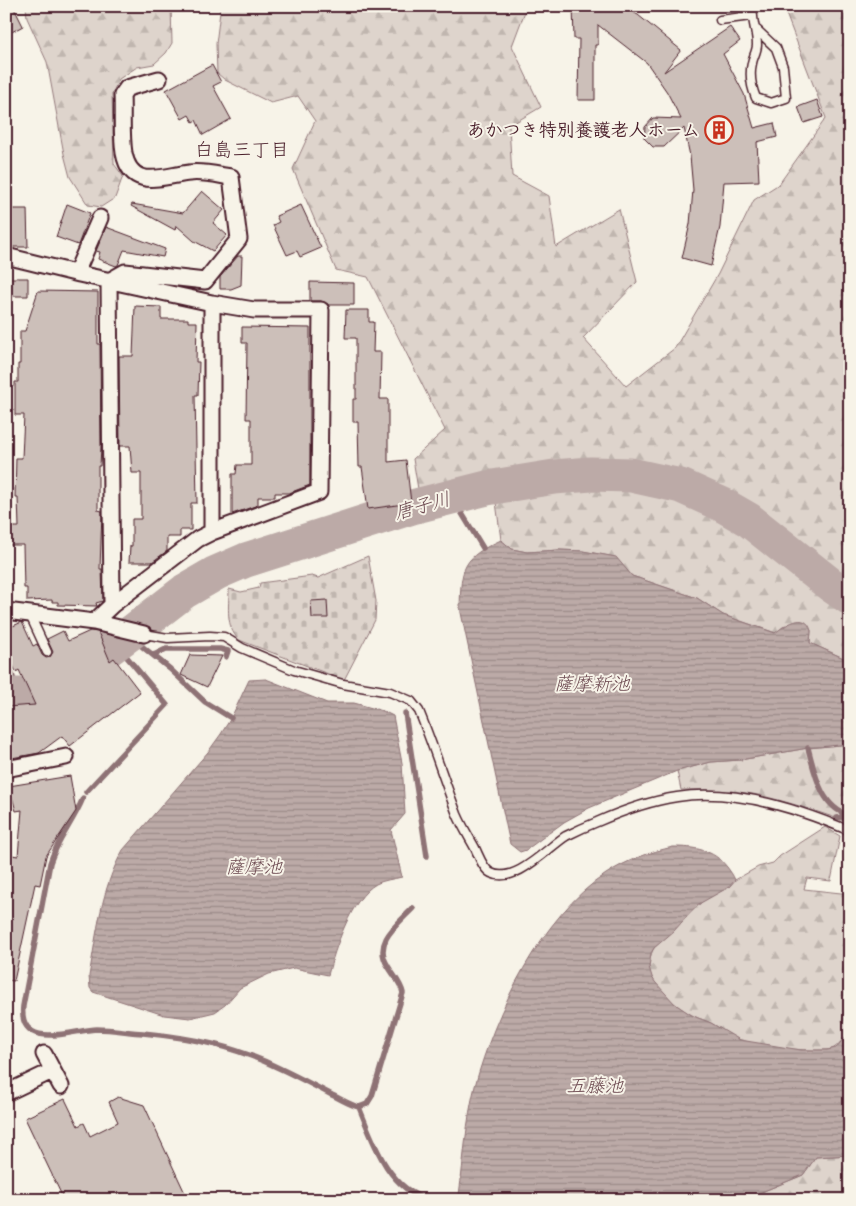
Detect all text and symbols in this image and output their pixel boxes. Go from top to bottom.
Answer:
building icon: あかつき特別養護老人ホーム [704,115,734,145]
place label: あかつき特別養護老人ホーム [467,119,700,143]
district label: 白島三丁目 [194,138,290,163]
water label: 唐子川 [392,487,453,526]
water label: 薩摩新池 [554,672,631,697]
water label: 薩摩池 [225,855,283,880]
water label: 五藤池 [566,1074,624,1099]

